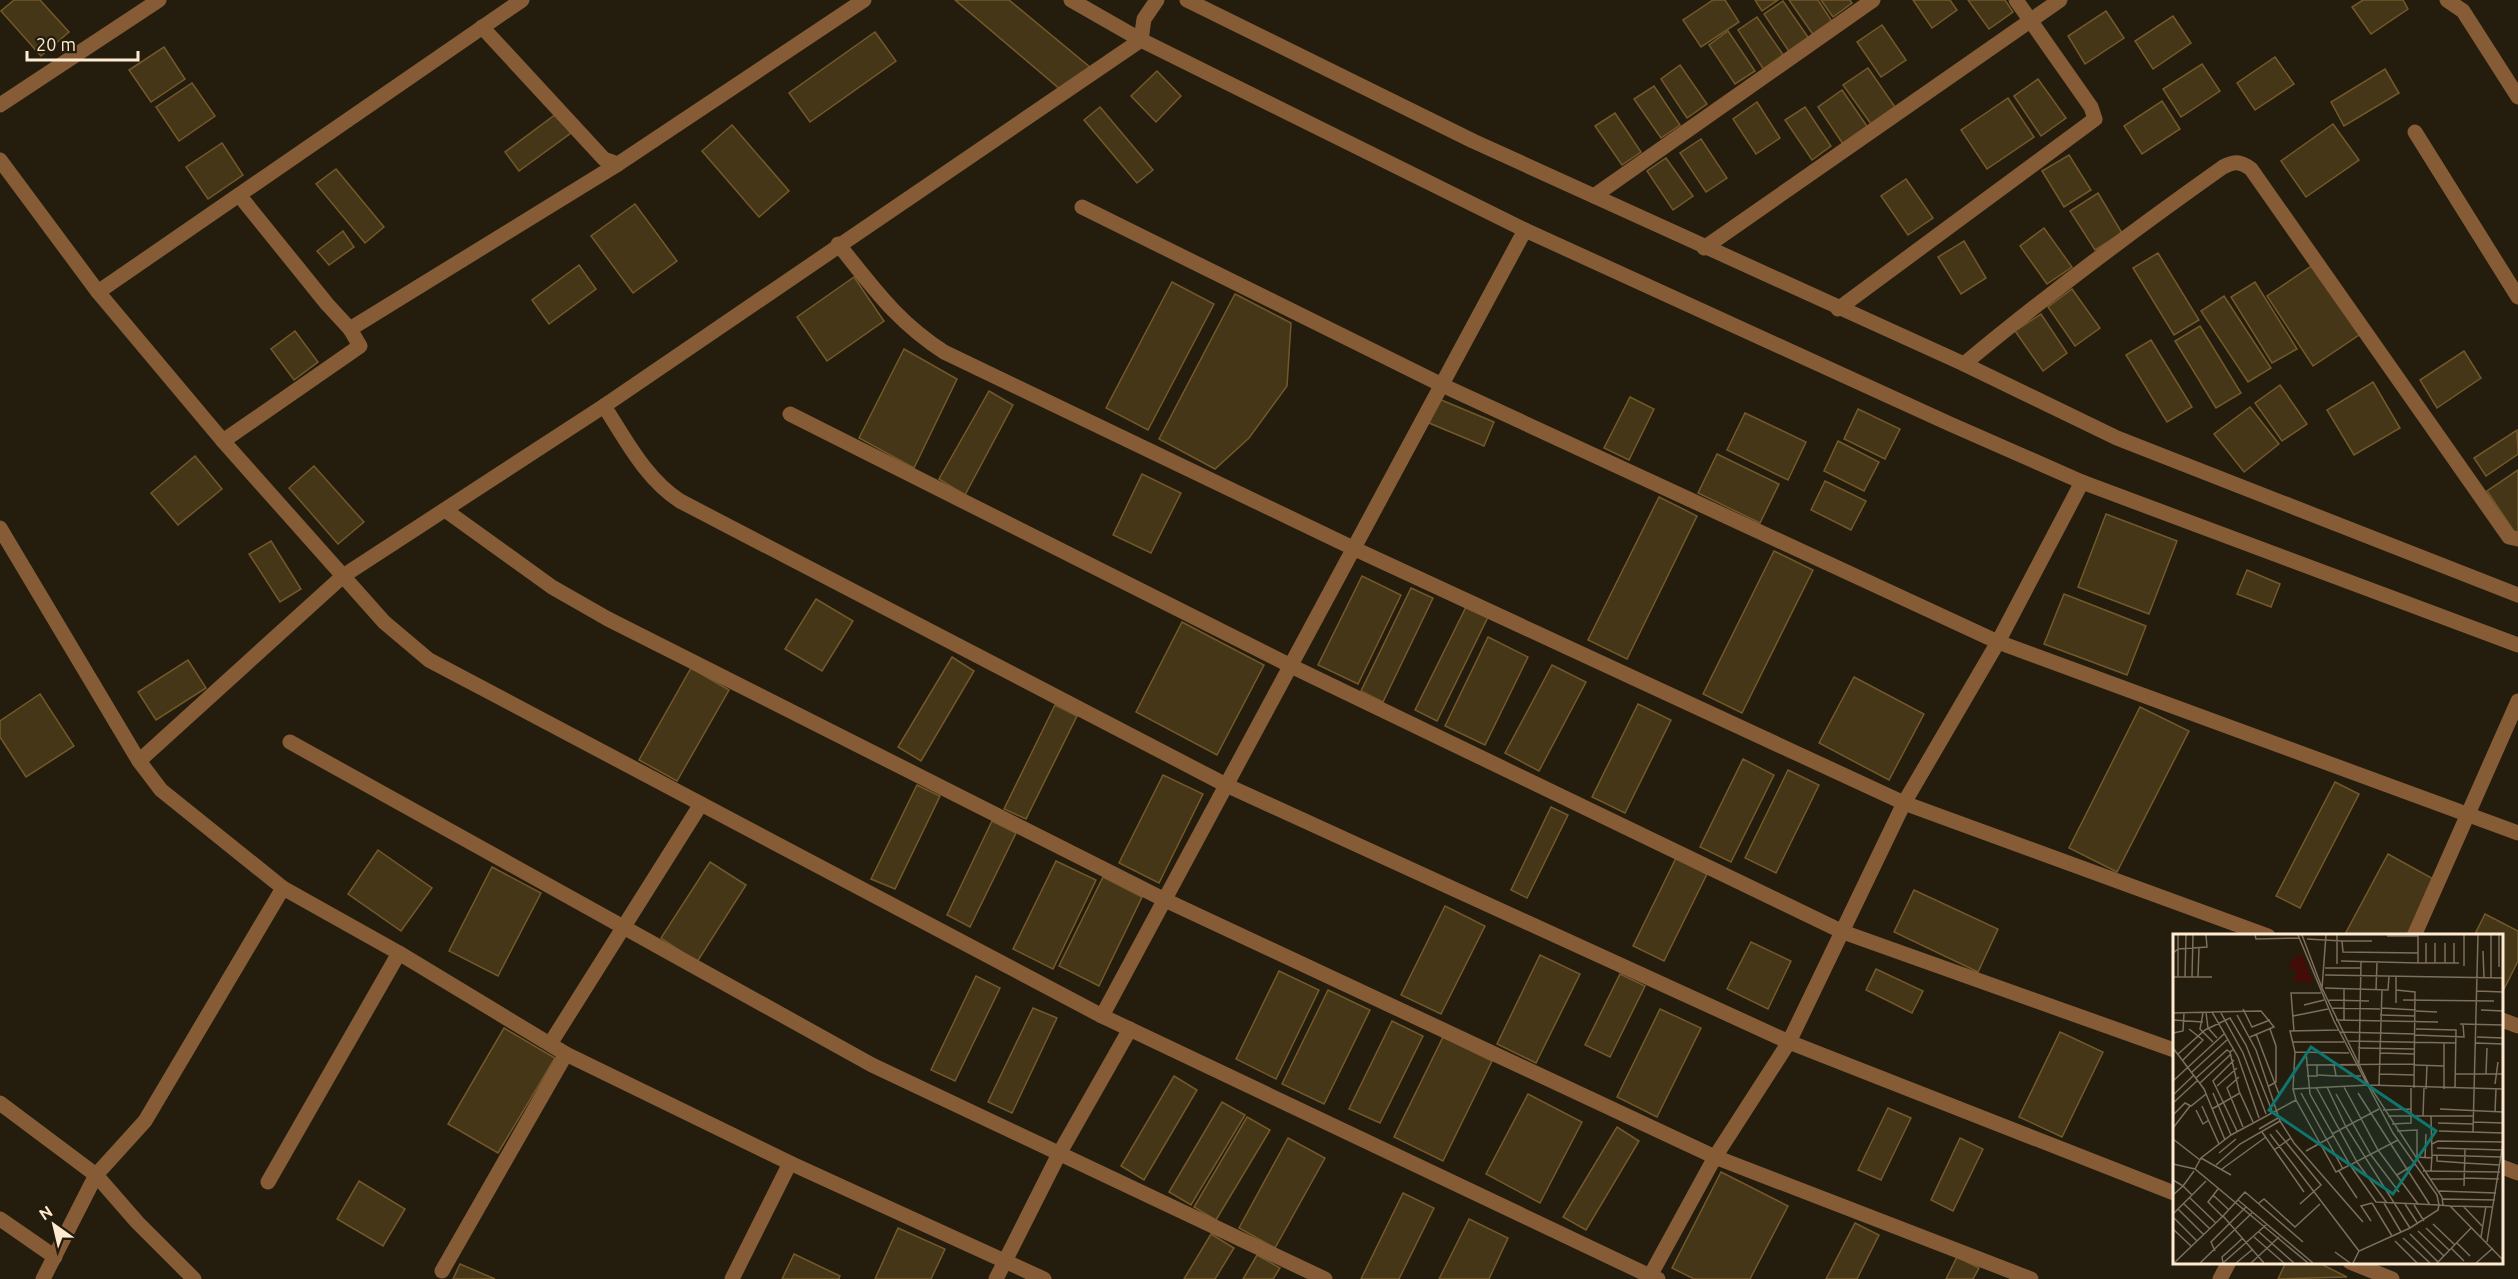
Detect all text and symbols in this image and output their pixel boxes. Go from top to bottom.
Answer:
scale bar [27,24,138,62]
text: 20 m [36,34,76,54]
inset map [2173,934,2503,1264]
north arrow [24,1195,84,1255]
text: N [36,1202,56,1223]

